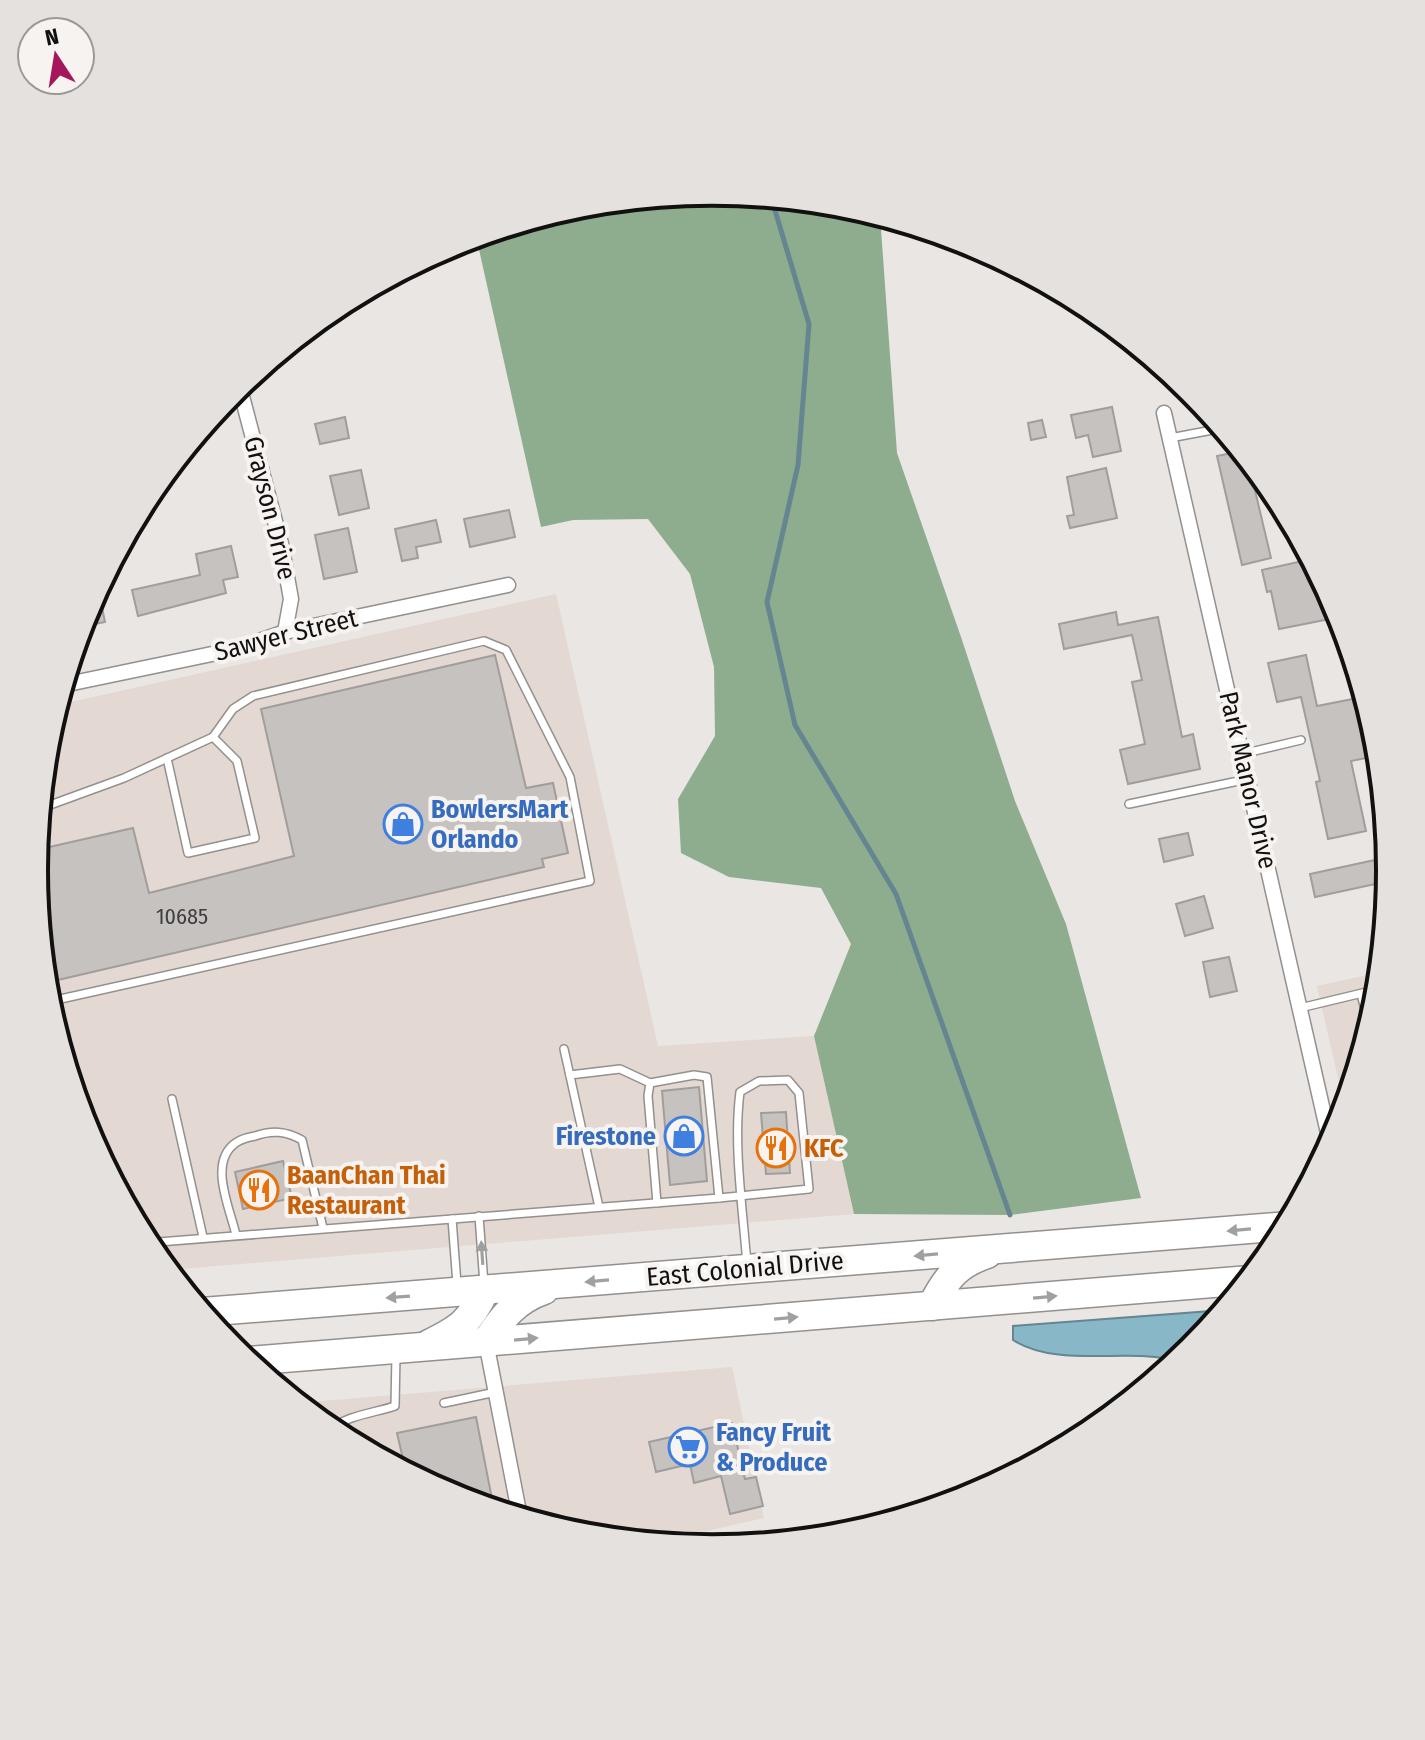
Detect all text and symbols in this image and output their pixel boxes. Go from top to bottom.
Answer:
north arrow [16,16,96,96]
text: N [43,22,61,52]
street label: Grayson Drive [237,433,303,583]
street label: Sawyer Street [211,602,361,668]
street label: Park Manor Drive [1213,688,1283,872]
place label: BowlersMart Orlando [431,794,569,855]
shop icon: BowlersMart Orlando [382,803,424,845]
house number: 10685 [156,903,208,930]
shop icon: Firestone [663,1115,705,1157]
place label: Firestone [556,1121,656,1152]
restaurant icon: KFC [755,1127,797,1169]
place label: KFC [804,1133,844,1164]
place label: BaanChan Thai Restaurant [287,1160,446,1221]
restaurant icon: BaanChan Thai Restaurant [238,1169,280,1211]
one-way arrow [1226,1224,1251,1237]
one-way arrow [475,1240,488,1265]
street label: East Colonial Drive [645,1245,845,1293]
one-way arrow [913,1249,938,1262]
one-way arrow [584,1275,609,1288]
one-way arrow [1033,1290,1058,1303]
one-way arrow [385,1291,410,1304]
one-way arrow [773,1311,798,1324]
one-way arrow [514,1332,539,1345]
place label: Fancy Fruit & Produce [716,1417,832,1478]
supermarket icon: Fancy Fruit & Produce [667,1426,709,1468]

